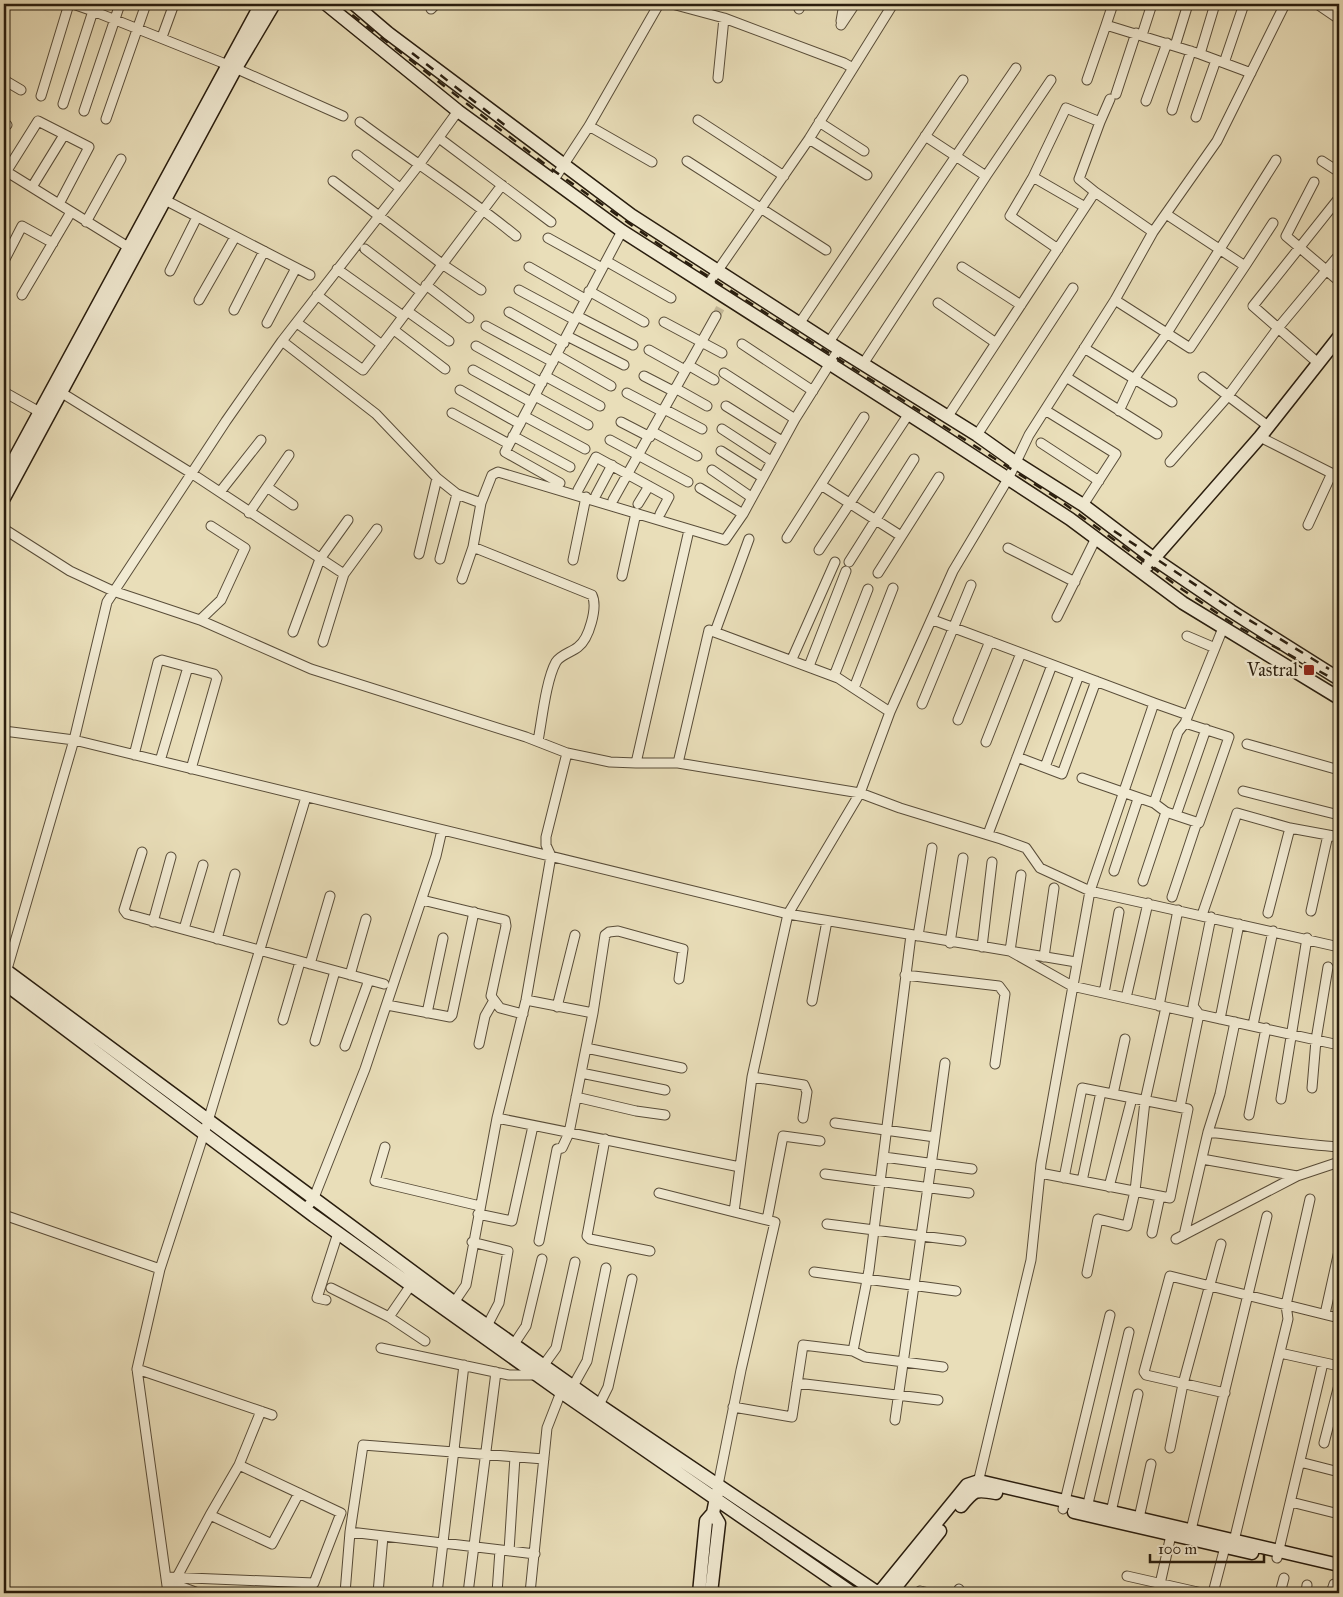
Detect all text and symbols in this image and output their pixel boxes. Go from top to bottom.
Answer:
place label: Vastral [1246,659,1298,681]
marker: Vastral [1302,663,1316,677]
scale bar [1150,1532,1264,1564]
text: 100 m [1158,1540,1198,1558]

